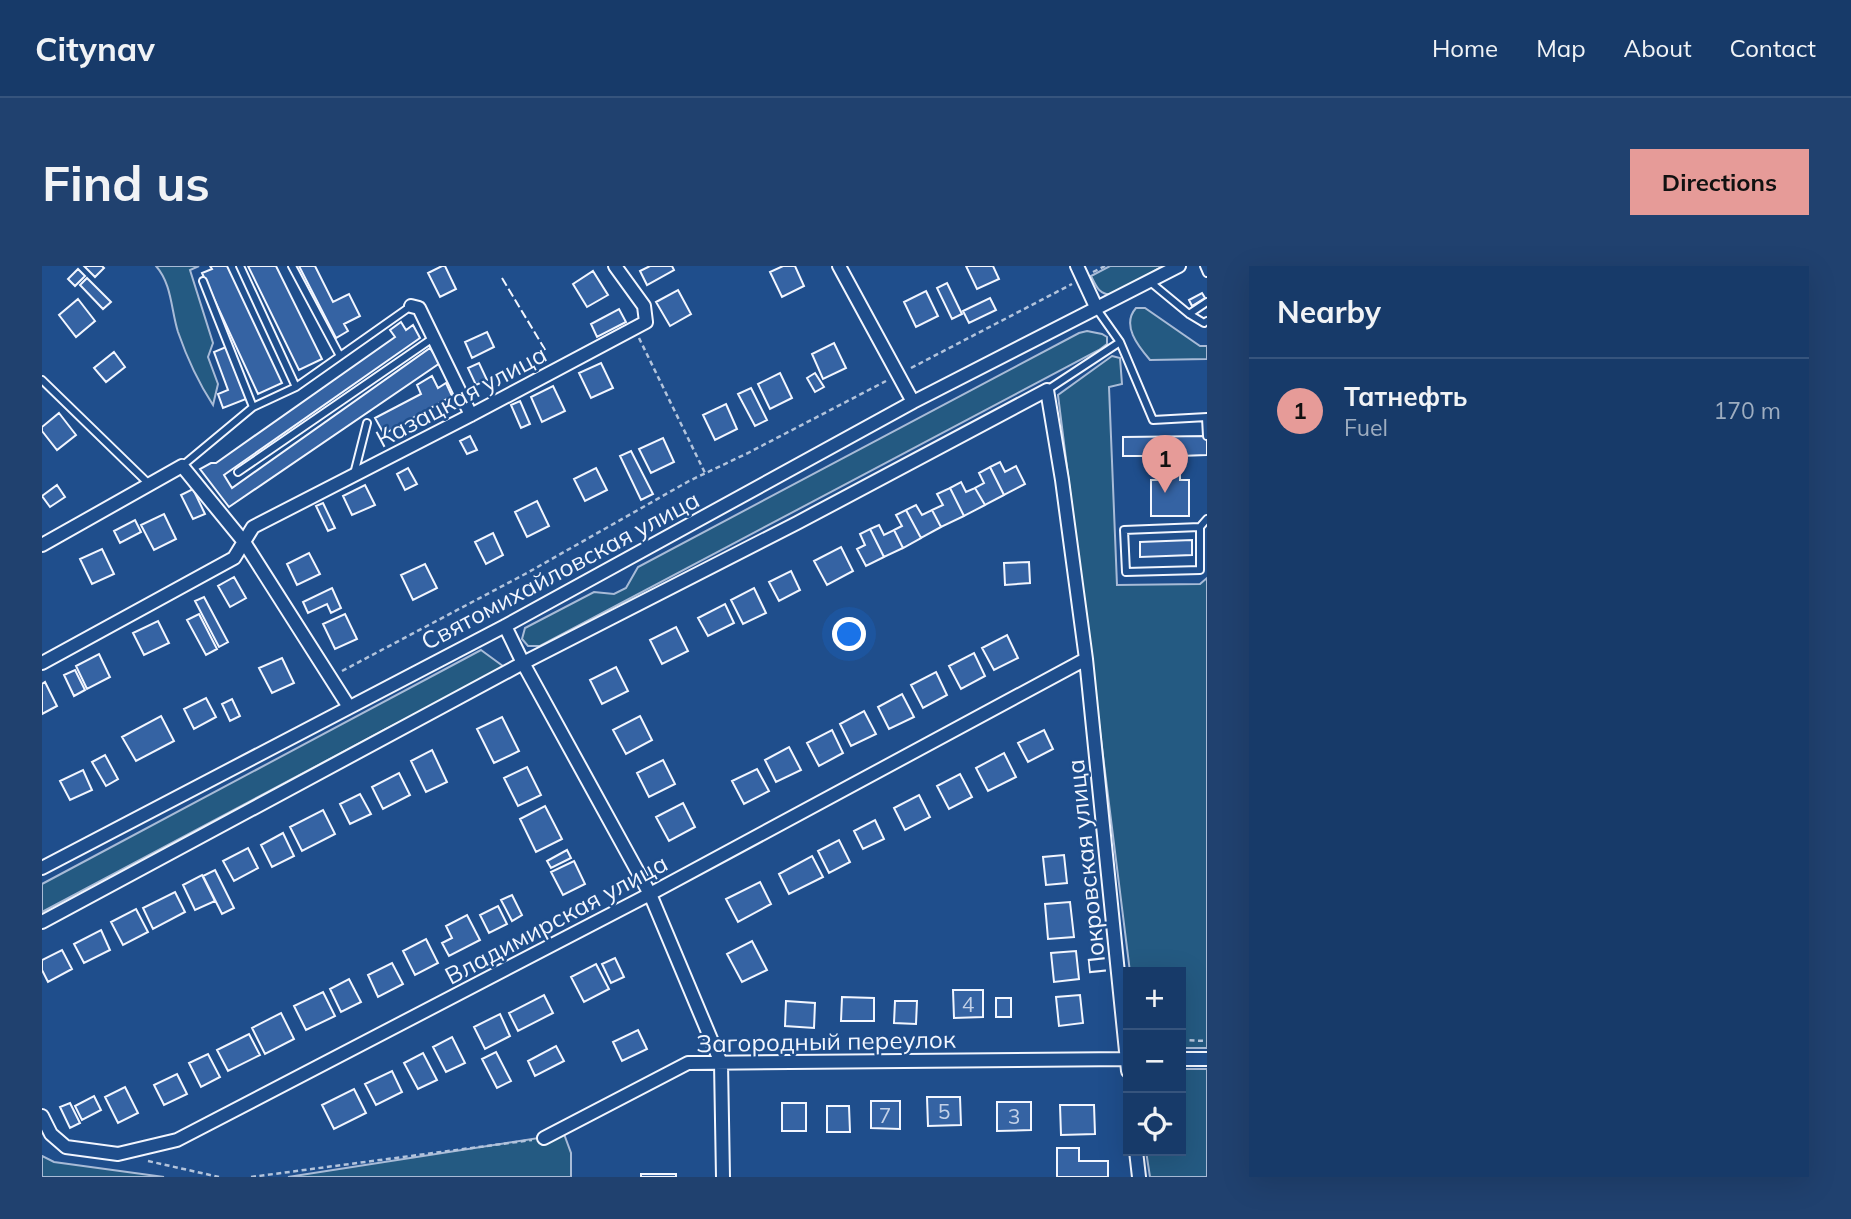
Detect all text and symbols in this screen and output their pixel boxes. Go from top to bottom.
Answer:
text: Citynav [35,28,155,69]
text: Home [1432,33,1498,63]
text: Map [1536,33,1586,63]
text: About [1624,33,1692,63]
text: Contact [1730,33,1816,63]
button: Directions [1630,149,1809,215]
text: Find us [42,152,210,213]
text: Nearby [1277,293,1381,331]
street label: Казацкая улица [371,338,551,454]
text: Татнефть [1344,380,1467,413]
text: 1 [1293,396,1307,425]
text: 170 m [1713,396,1781,425]
text: Fuel [1344,413,1388,442]
pin: 1 [1142,435,1188,493]
street label: Святомихайловская улица [416,484,704,656]
your location [832,617,866,651]
street label: Покровская улица [1060,758,1112,976]
street label: Владимирская улица [439,848,673,990]
map controls [1123,967,1186,1156]
button: + [1123,967,1186,1030]
house number: 4 [962,991,975,1017]
street label: Загородный переулок [696,1024,956,1058]
button: − [1123,1030,1186,1093]
button: locate [1123,1093,1186,1156]
house number: 5 [938,1098,950,1124]
house number: 7 [879,1102,891,1128]
house number: 3 [1008,1103,1020,1129]

